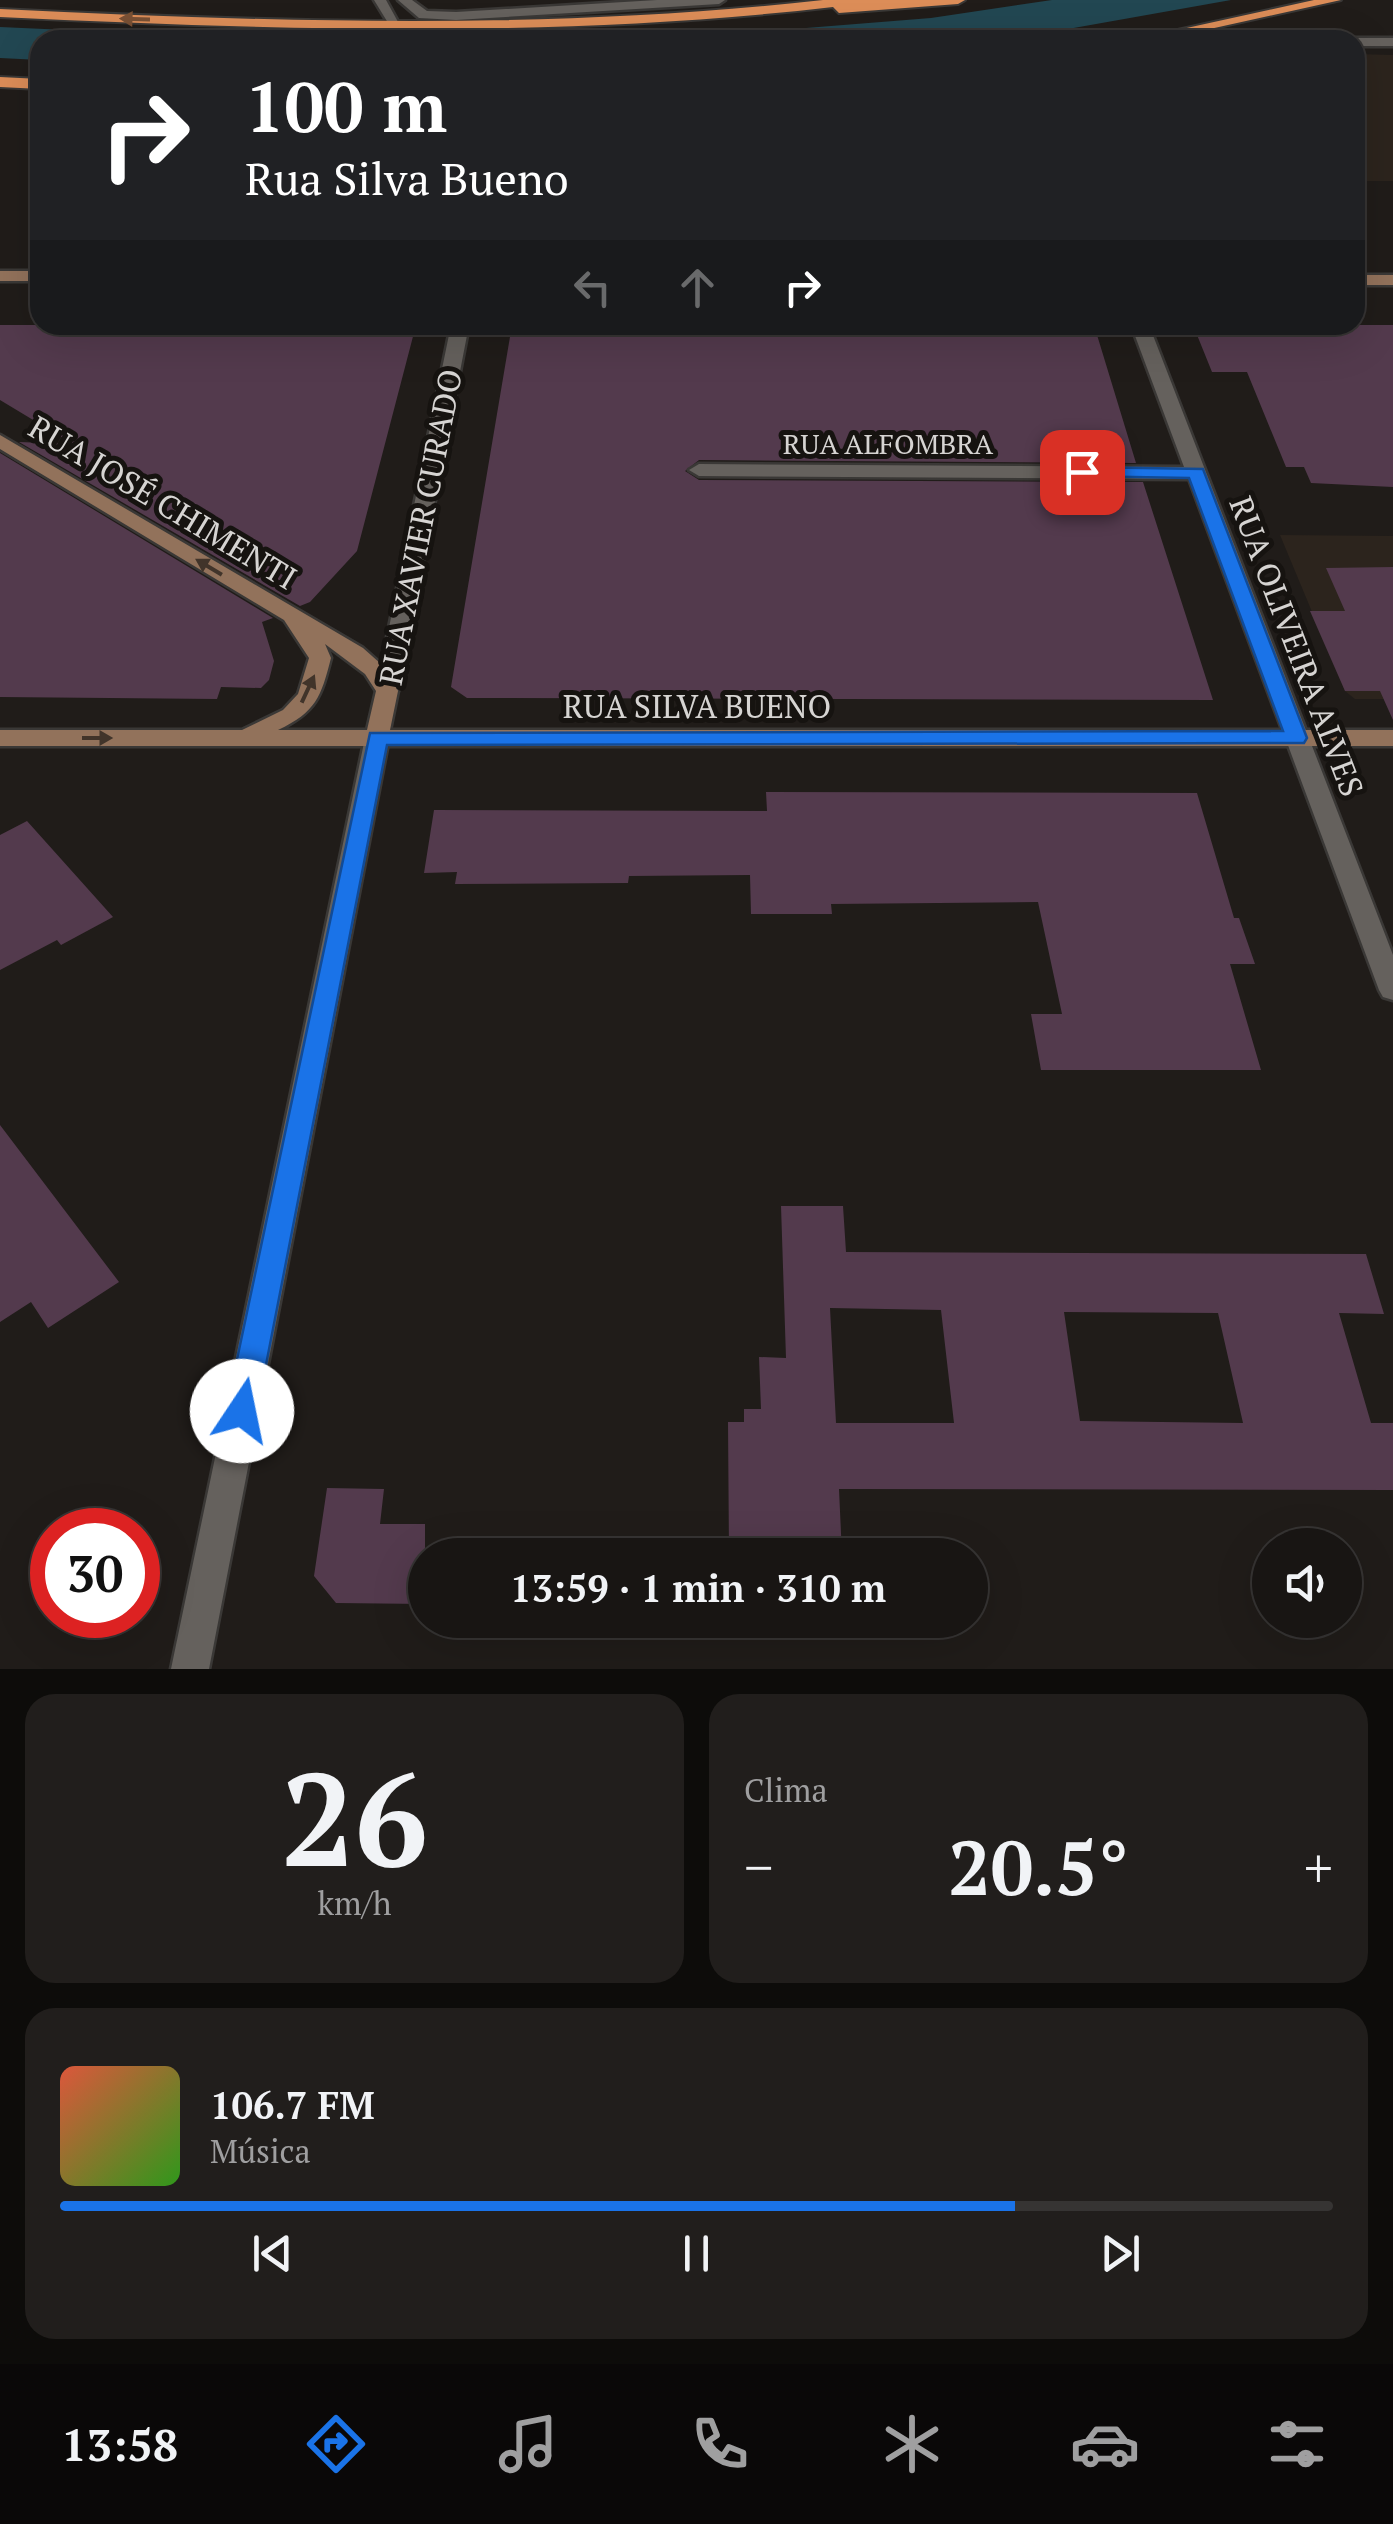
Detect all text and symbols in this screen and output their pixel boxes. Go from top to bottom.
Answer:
one-way arrow [119,10,151,26]
text: 100 m [245,59,447,152]
icon: right [80,70,210,200]
text: Rua Silva Bueno [245,148,569,208]
icon: left [565,260,620,315]
icon: ahead [670,260,725,315]
icon: right [775,260,830,315]
street label: RUA XAVIER CURADO [369,366,471,688]
street label: RUA JOSÉ CHIMENTI [21,405,305,599]
street label: RUA ALFOMBRA [783,425,994,462]
pin [1040,430,1125,515]
icon: arrive [1055,445,1110,500]
street label: RUA OLIVEIRA ALVES [1220,490,1374,802]
one-way arrow [195,559,223,576]
one-way arrow [300,675,316,704]
street label: RUA SILVA BUENO [563,685,831,727]
one-way arrow [82,730,114,746]
position arrow [190,1359,294,1463]
speed limit sign: 30 [30,1508,160,1638]
map controls [1252,1528,1362,1638]
button: sound [1252,1528,1362,1638]
text: 13:59 · 1 min · 310 m [510,1563,886,1613]
text: 26 [281,1731,428,1903]
text: Clima [744,1769,828,1811]
text: 20.5° [948,1817,1129,1916]
text: − [744,1830,773,1903]
text: + [1304,1830,1333,1903]
text: km/h [318,1882,391,1924]
text: 106.7 FM [210,2080,375,2130]
text: Música [210,2130,311,2172]
icon: previous [245,2226,300,2281]
icon: pause [669,2226,724,2281]
icon: next [1093,2226,1148,2281]
icon: directions [301,2409,371,2479]
icon: music [493,2409,563,2479]
icon: phone [685,2409,755,2479]
icon: climate [877,2409,947,2479]
icon: car [1070,2409,1140,2479]
icon: filters [1262,2409,1332,2479]
text: 13:58 [61,2414,178,2474]

